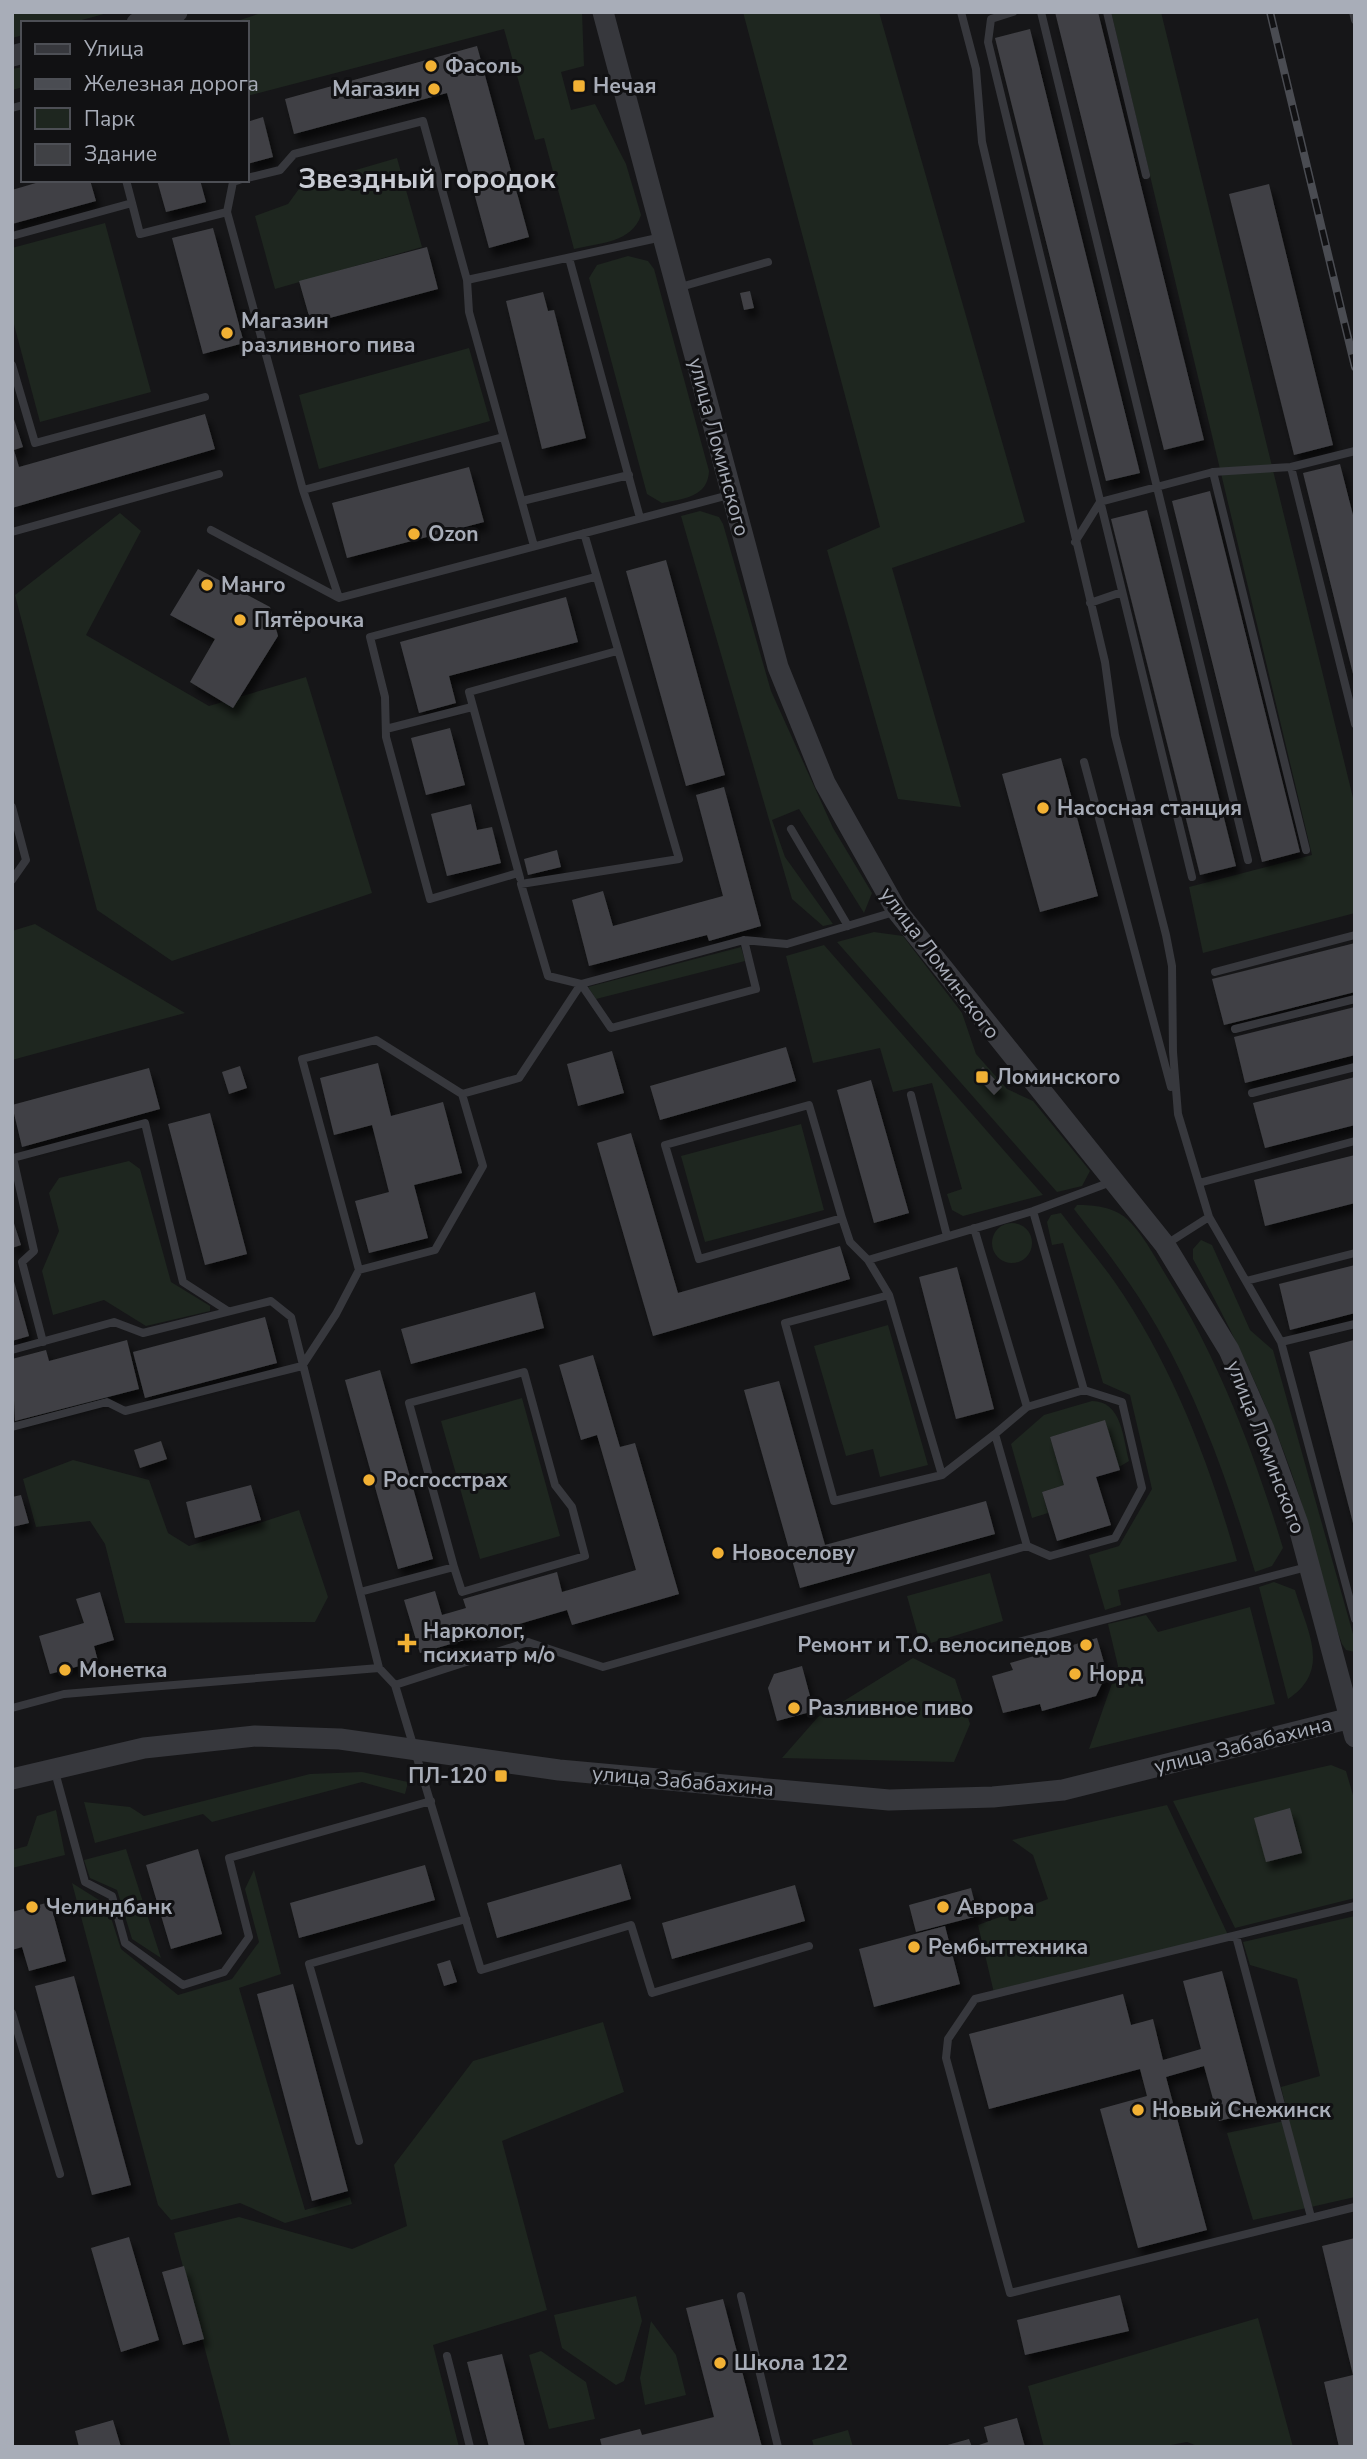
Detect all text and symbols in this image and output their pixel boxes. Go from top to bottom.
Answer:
legend [21,21,248,182]
text: Улица [83,35,144,63]
place label: Фасоль [445,52,522,80]
marker: Фасоль [423,58,439,74]
text: Железная дорога [84,70,259,98]
place label: Нечая [593,72,657,100]
place label: Магазин [332,75,420,103]
marker: Нечая [571,78,587,94]
marker: Магазин [426,81,442,97]
text: Парк [84,105,136,133]
text: Здание [84,140,157,168]
district label: Звездный городок [298,160,556,198]
place label: Магазин разливного пива [241,307,416,359]
marker: Магазин разливного пива [219,325,235,341]
street label: улица Ломинского [682,355,756,539]
place label: Ozon [428,520,479,548]
marker: Ozon [406,526,422,542]
place label: Манго [221,571,286,599]
marker: Манго [199,577,215,593]
place label: Пятёрочка [254,606,364,634]
marker: Пятёрочка [232,612,248,628]
place label: Насосная станция [1057,794,1242,822]
marker: Насосная станция [1035,800,1051,816]
street label: улица Ломинского [874,881,1006,1045]
place label: Ломинского [996,1063,1120,1091]
marker: Ломинского [974,1069,990,1085]
street label: улица Ломинского [1220,1356,1312,1538]
place label: Росгосстрах [383,1466,508,1494]
marker: Росгосстрах [361,1472,377,1488]
place label: Новоселову [732,1539,856,1567]
marker: Новоселову [710,1545,726,1561]
place label: Нарколог, психиатр м/о [423,1617,555,1669]
place label: Ремонт и Т.О. велосипедов [798,1631,1072,1659]
marker: Нарколог, психиатр м/о [397,1633,417,1653]
marker: Ремонт и Т.О. велосипедов [1078,1637,1094,1653]
place label: Монетка [79,1656,168,1684]
place label: Норд [1089,1660,1144,1688]
marker: Монетка [57,1662,73,1678]
marker: Норд [1067,1666,1083,1682]
place label: Разливное пиво [808,1694,973,1722]
marker: Разливное пиво [786,1700,802,1716]
street label: улица Забабахина [1151,1709,1335,1781]
street label: улица Забабахина [591,1759,775,1803]
place label: ПЛ-120 [408,1762,487,1790]
marker: ПЛ-120 [493,1768,509,1784]
place label: Челиндбанк [46,1893,172,1921]
place label: Аврора [957,1893,1035,1921]
marker: Челиндбанк [24,1899,40,1915]
marker: Аврора [935,1899,951,1915]
place label: Рембыттехника [928,1933,1088,1961]
marker: Рембыттехника [906,1939,922,1955]
place label: Новый Снежинск [1152,2096,1331,2124]
marker: Новый Снежинск [1130,2102,1146,2118]
place label: Школа 122 [734,2349,848,2377]
marker: Школа 122 [712,2355,728,2371]

